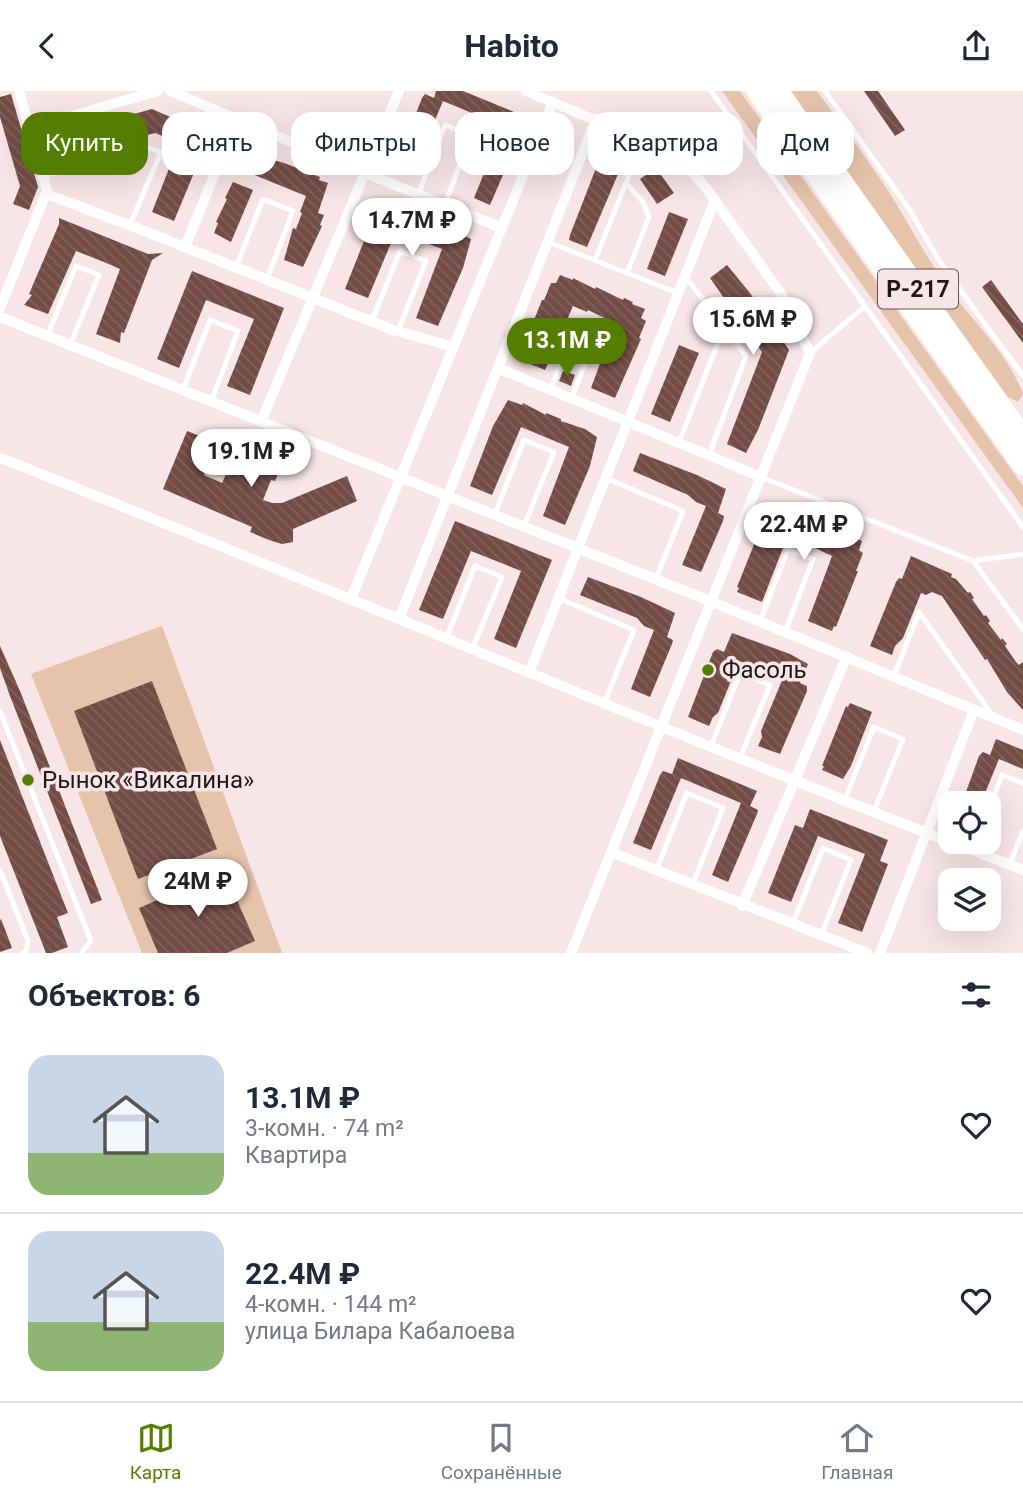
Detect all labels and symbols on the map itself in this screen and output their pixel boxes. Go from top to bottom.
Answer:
pin: 14.7M ₽ [347,199,477,258]
road number: Р-217 [878,269,958,309]
pin: 15.6M ₽ [688,297,818,357]
pin: 13.1M ₽ [502,319,632,378]
pin: 19.1M ₽ [186,429,316,489]
pin: 22.4M ₽ [739,503,869,562]
place label: Фасоль [722,656,807,684]
marker: Фасоль [700,662,716,678]
place label: Рынок «Викалина» [42,766,254,794]
marker: Рынок «Викалина» [20,772,36,788]
pin: 24M ₽ [149,859,247,919]

